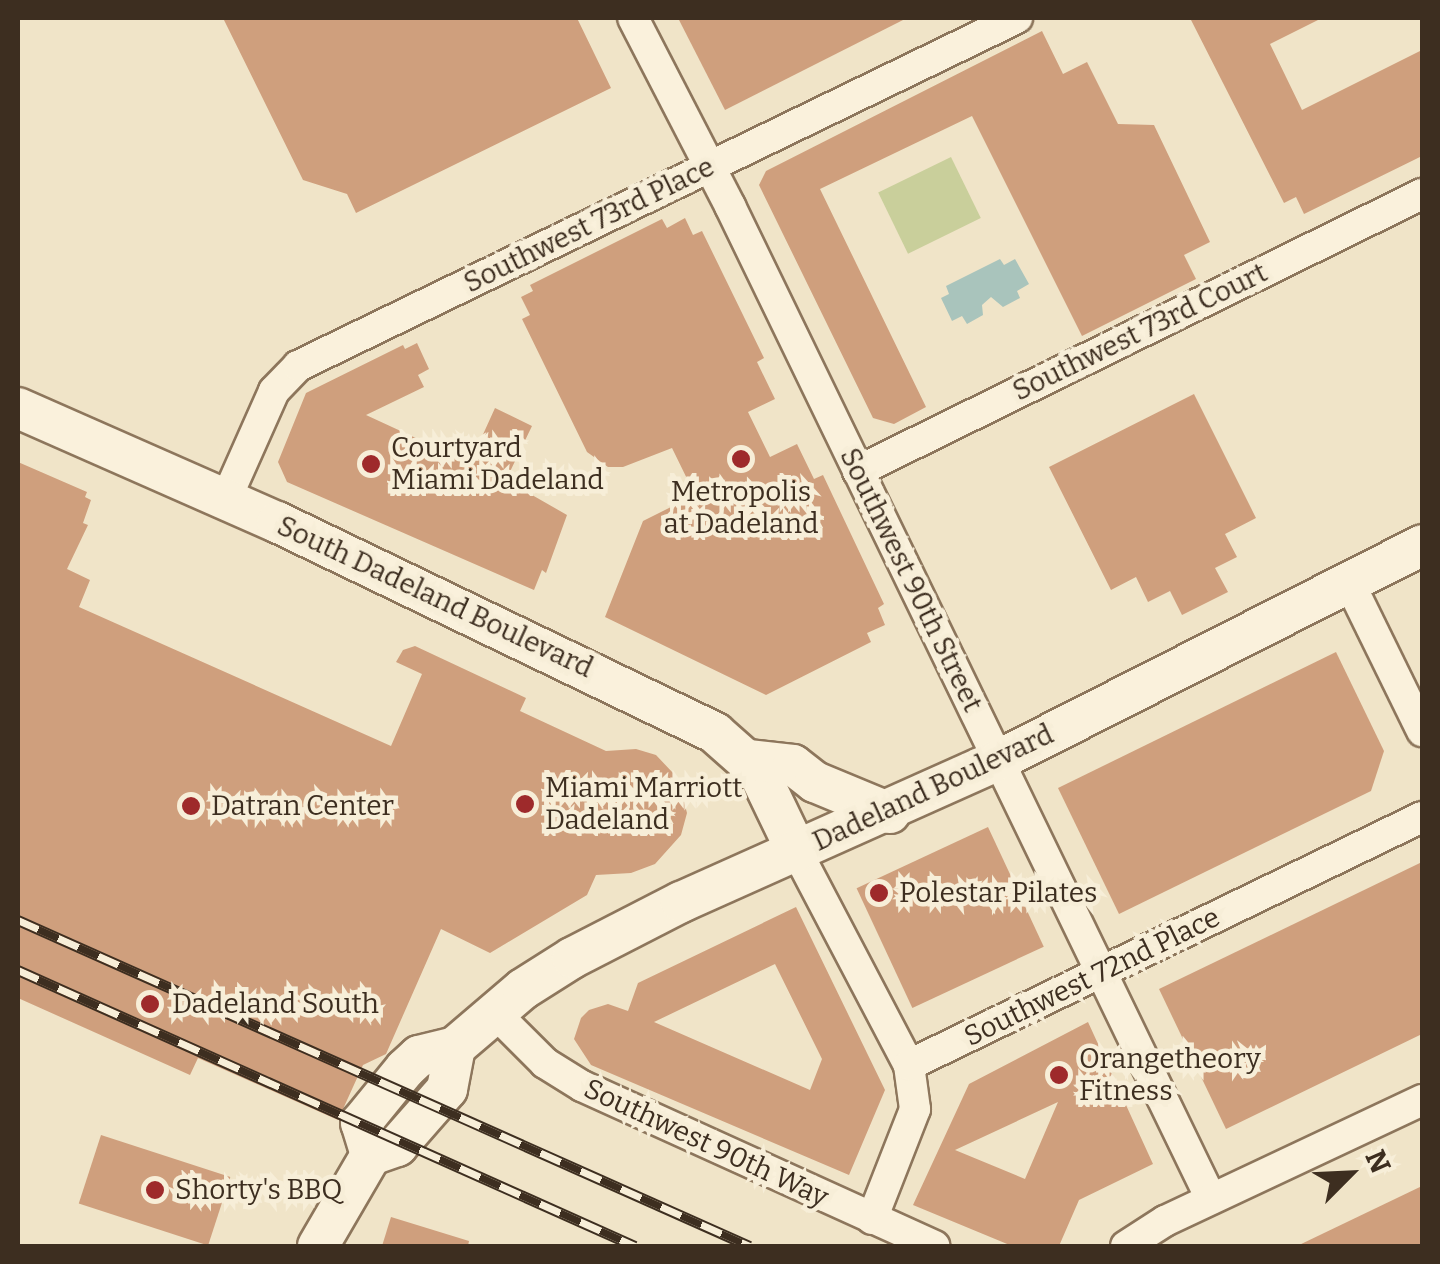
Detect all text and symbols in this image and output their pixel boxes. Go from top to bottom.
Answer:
street label: Southwest 73rd Place [458,150,720,300]
street label: Southwest 73rd Court [1007,256,1273,408]
place label: Courtyard Miami Dadeland [391,431,604,497]
street label: Southwest 90th Street [833,443,989,717]
marker: Metropolis at Dadeland [730,448,752,470]
marker: Courtyard Miami Dadeland [360,453,382,475]
place label: Metropolis at Dadeland [663,475,819,541]
street label: South Dadeland Boulevard [272,509,598,685]
street label: Dadeland Boulevard [807,718,1059,858]
place label: Miami Marriott Dadeland [545,771,742,837]
place label: Datran Center [211,789,394,823]
marker: Miami Marriott Dadeland [514,793,536,815]
marker: Datran Center [180,795,202,817]
place label: Polestar Pilates [899,876,1097,910]
marker: Polestar Pilates [868,882,890,904]
street label: Southwest 72nd Place [959,900,1225,1054]
place label: Dadeland South [172,987,379,1021]
marker: Dadeland South [137,991,163,1017]
place label: Orangetheory Fitness [1079,1042,1261,1108]
marker: Orangetheory Fitness [1048,1064,1070,1086]
street label: Southwest 90th Way [579,1072,833,1214]
north arrow [1300,1124,1400,1224]
text: N [1358,1145,1397,1178]
place label: Shorty's BBQ [175,1173,342,1207]
marker: Shorty's BBQ [144,1179,166,1201]

